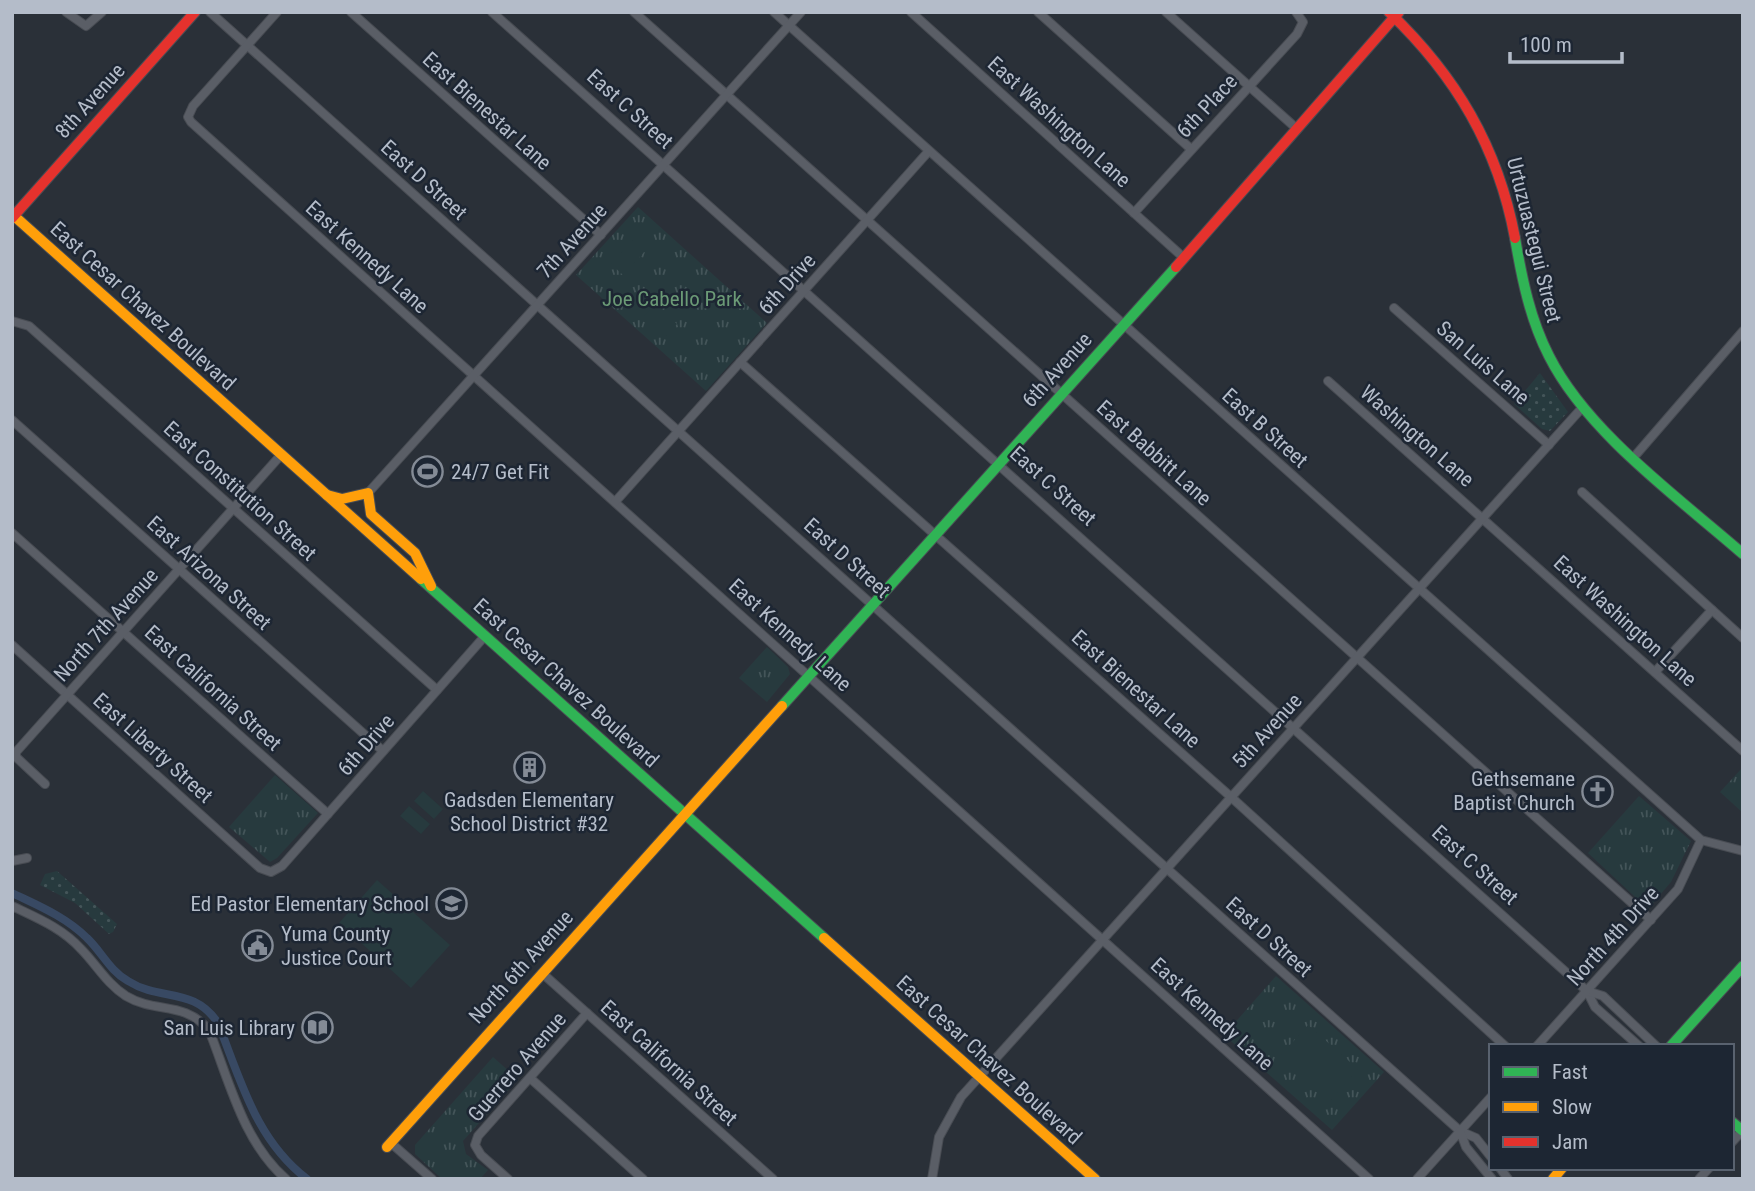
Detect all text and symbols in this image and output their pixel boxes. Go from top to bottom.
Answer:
scale bar [1510,21,1622,65]
text: 100 m [1520,33,1572,57]
street label: East Bienestar Lane [418,47,556,175]
street label: East Washington Lane [983,52,1135,192]
street label: 8th Avenue [50,59,130,143]
street label: East C Street [582,64,678,154]
street label: 6th Place [1172,69,1242,143]
street label: East D Street [376,135,472,225]
street label: Urtuzuastegui Street [1502,155,1566,325]
street label: East Kennedy Lane [301,196,433,318]
street label: 7th Avenue [532,199,612,283]
street label: East Cesar Chavez Boulevard [46,217,240,395]
street label: 6th Drive [754,249,821,319]
park label: Joe Cabello Park [602,287,743,311]
street label: San Luis Lane [1432,316,1534,410]
street label: 6th Avenue [1017,328,1097,412]
street label: Washington Lane [1355,380,1479,492]
street label: East B Street [1217,383,1313,473]
street label: East Babbitt Lane [1092,395,1216,511]
street label: East Constitution Street [159,416,321,566]
street label: East C Street [1005,441,1101,531]
sports icon: 24/7 Get Fit [411,455,445,489]
place label: 24/7 Get Fit [451,460,549,484]
street label: East Arizona Street [142,511,276,635]
street label: East D Street [799,513,895,603]
street label: East Washington Lane [1549,551,1701,691]
street label: North 7th Avenue [49,563,163,686]
street label: East Kennedy Lane [724,574,856,696]
street label: East Cesar Chavez Boulevard [469,594,663,772]
street label: East California Street [140,620,286,756]
street label: East Bienestar Lane [1067,625,1205,753]
street label: East Liberty Street [88,688,218,808]
street label: 5th Avenue [1227,689,1307,773]
street label: 6th Drive [333,709,399,781]
building icon: Gadsden Elementary School District #32 [512,751,546,785]
place label: Gethsemane Baptist Church [1453,767,1575,815]
church icon: Gethsemane Baptist Church [1581,774,1615,808]
place label: Gadsden Elementary School District #32 [444,788,614,836]
street label: East C Street [1427,820,1523,910]
street label: North 4th Drive [1562,881,1664,991]
school or university icon: Ed Pastor Elementary School [435,887,469,921]
place label: Ed Pastor Elementary School [191,892,429,916]
street label: East D Street [1221,892,1317,982]
street label: North 6th Avenue [464,905,578,1028]
place label: Yuma County Justice Court [281,922,392,970]
public building icon: Yuma County Justice Court [241,929,275,963]
street label: East Kennedy Lane [1146,953,1278,1075]
street label: East Cesar Chavez Boulevard [892,971,1086,1149]
street label: East California Street [596,995,742,1131]
street label: Guerrero Avenue [463,1007,571,1127]
library icon: San Luis Library [301,1011,335,1045]
place label: San Luis Library [164,1016,295,1040]
legend [1489,1044,1734,1170]
text: Fast [1552,1060,1588,1084]
text: Slow [1552,1095,1592,1119]
text: Jam [1552,1130,1588,1154]

